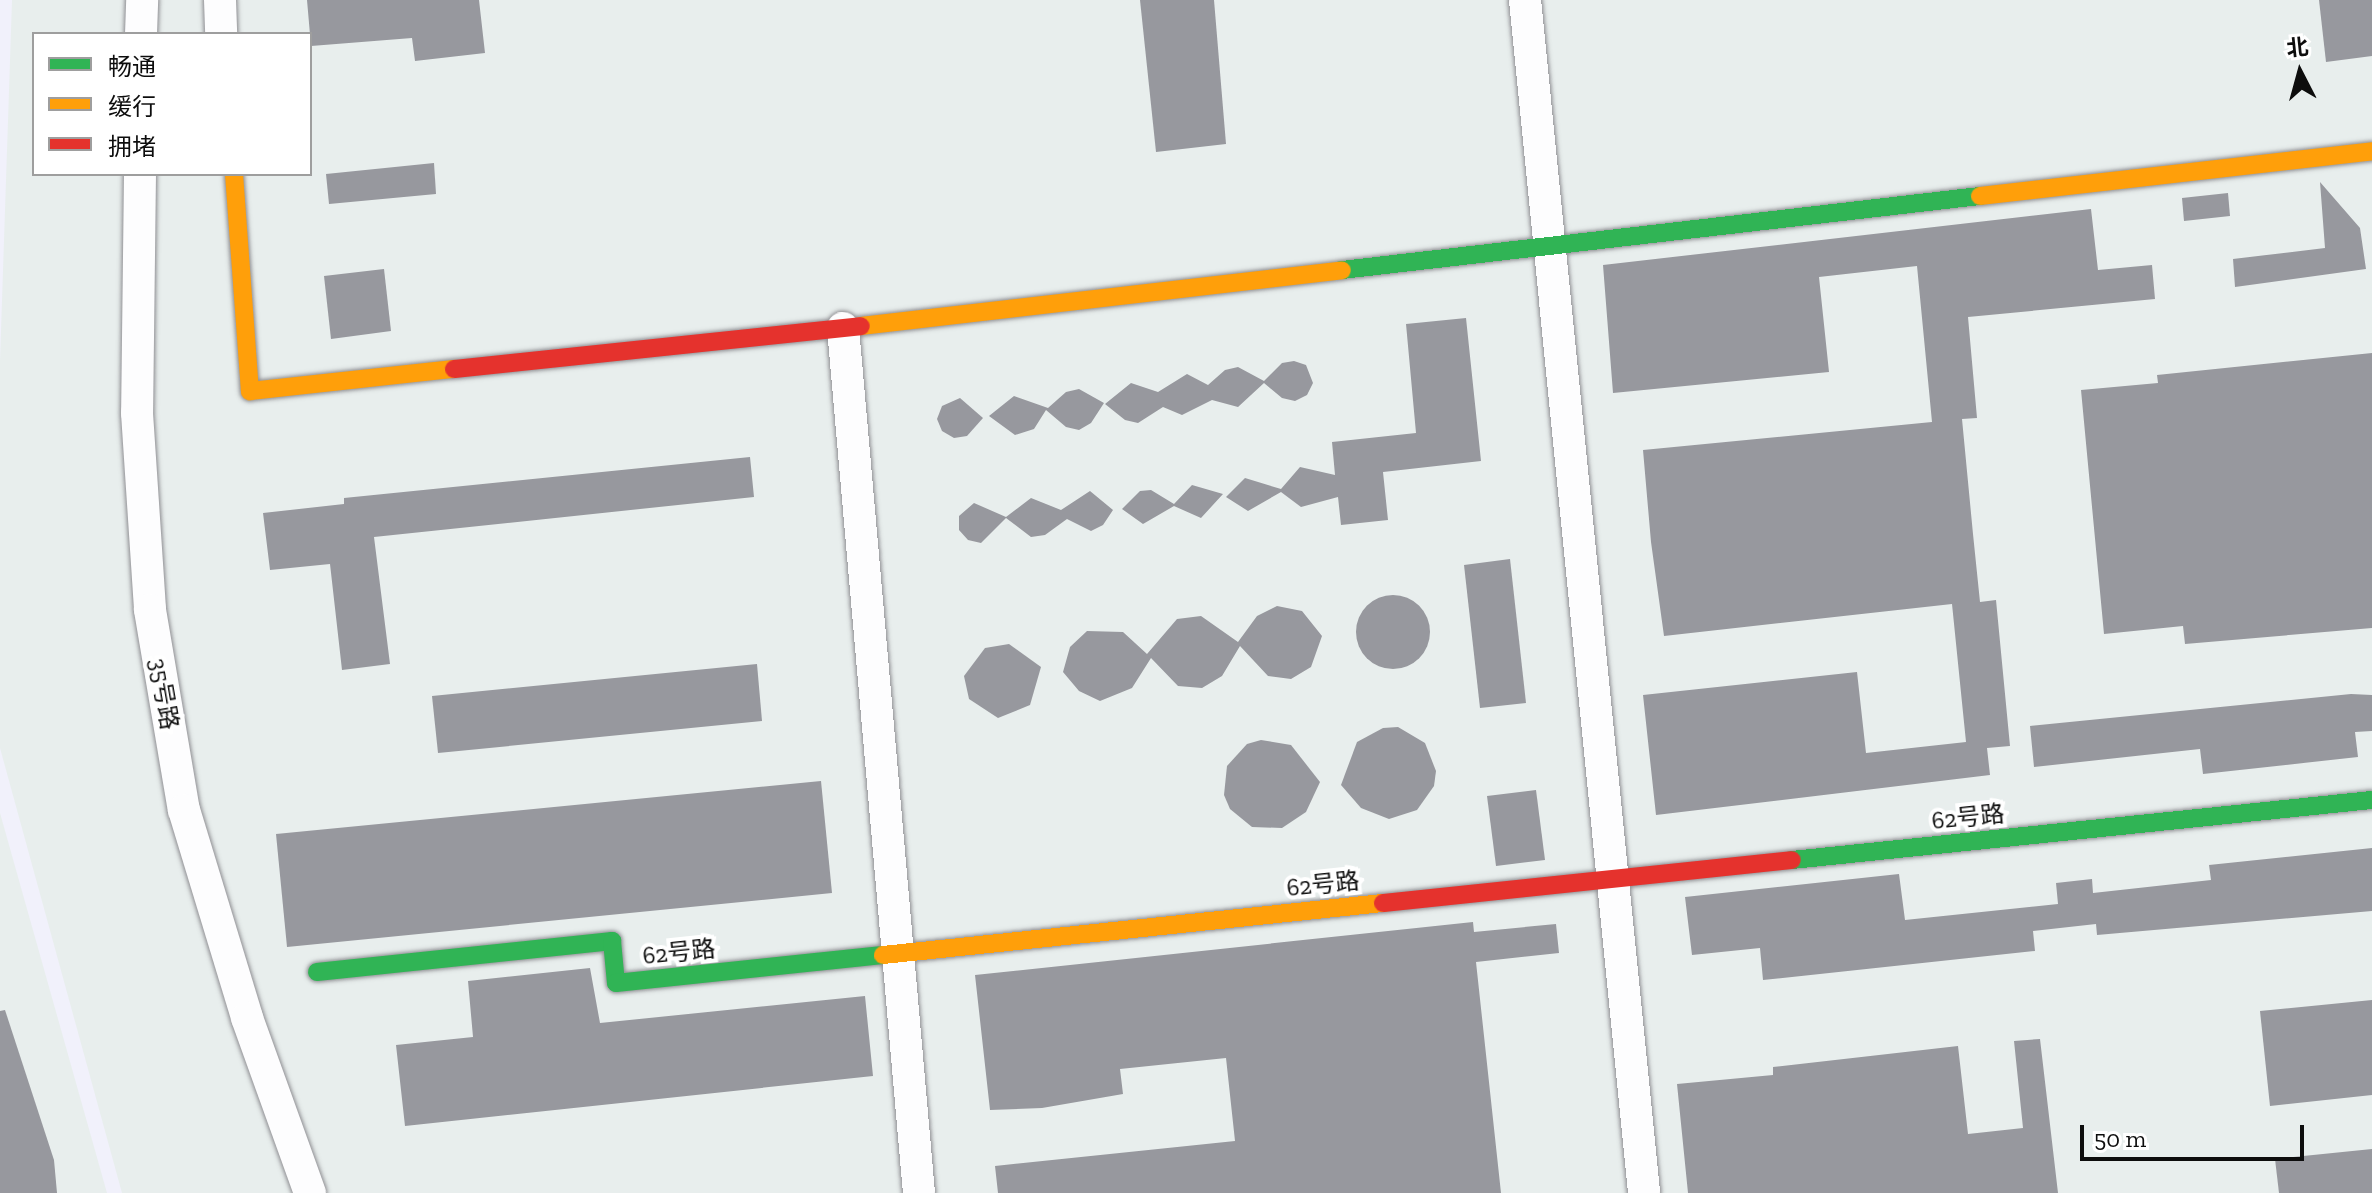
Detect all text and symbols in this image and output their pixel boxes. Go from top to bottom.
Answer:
legend [32,32,312,176]
north arrow [2260,32,2340,112]
text: 北 [2285,33,2310,62]
text: 畅通 [108,52,156,81]
text: 缓行 [108,92,156,121]
text: 拥堵 [108,132,156,161]
street label: 35号路 [144,656,184,732]
street label: 62号路 [1930,799,2006,835]
street label: 62号路 [1285,866,1361,902]
street label: 62号路 [641,934,717,970]
scale bar [2084,1109,2308,1159]
text: 50 m [2094,1124,2146,1153]

